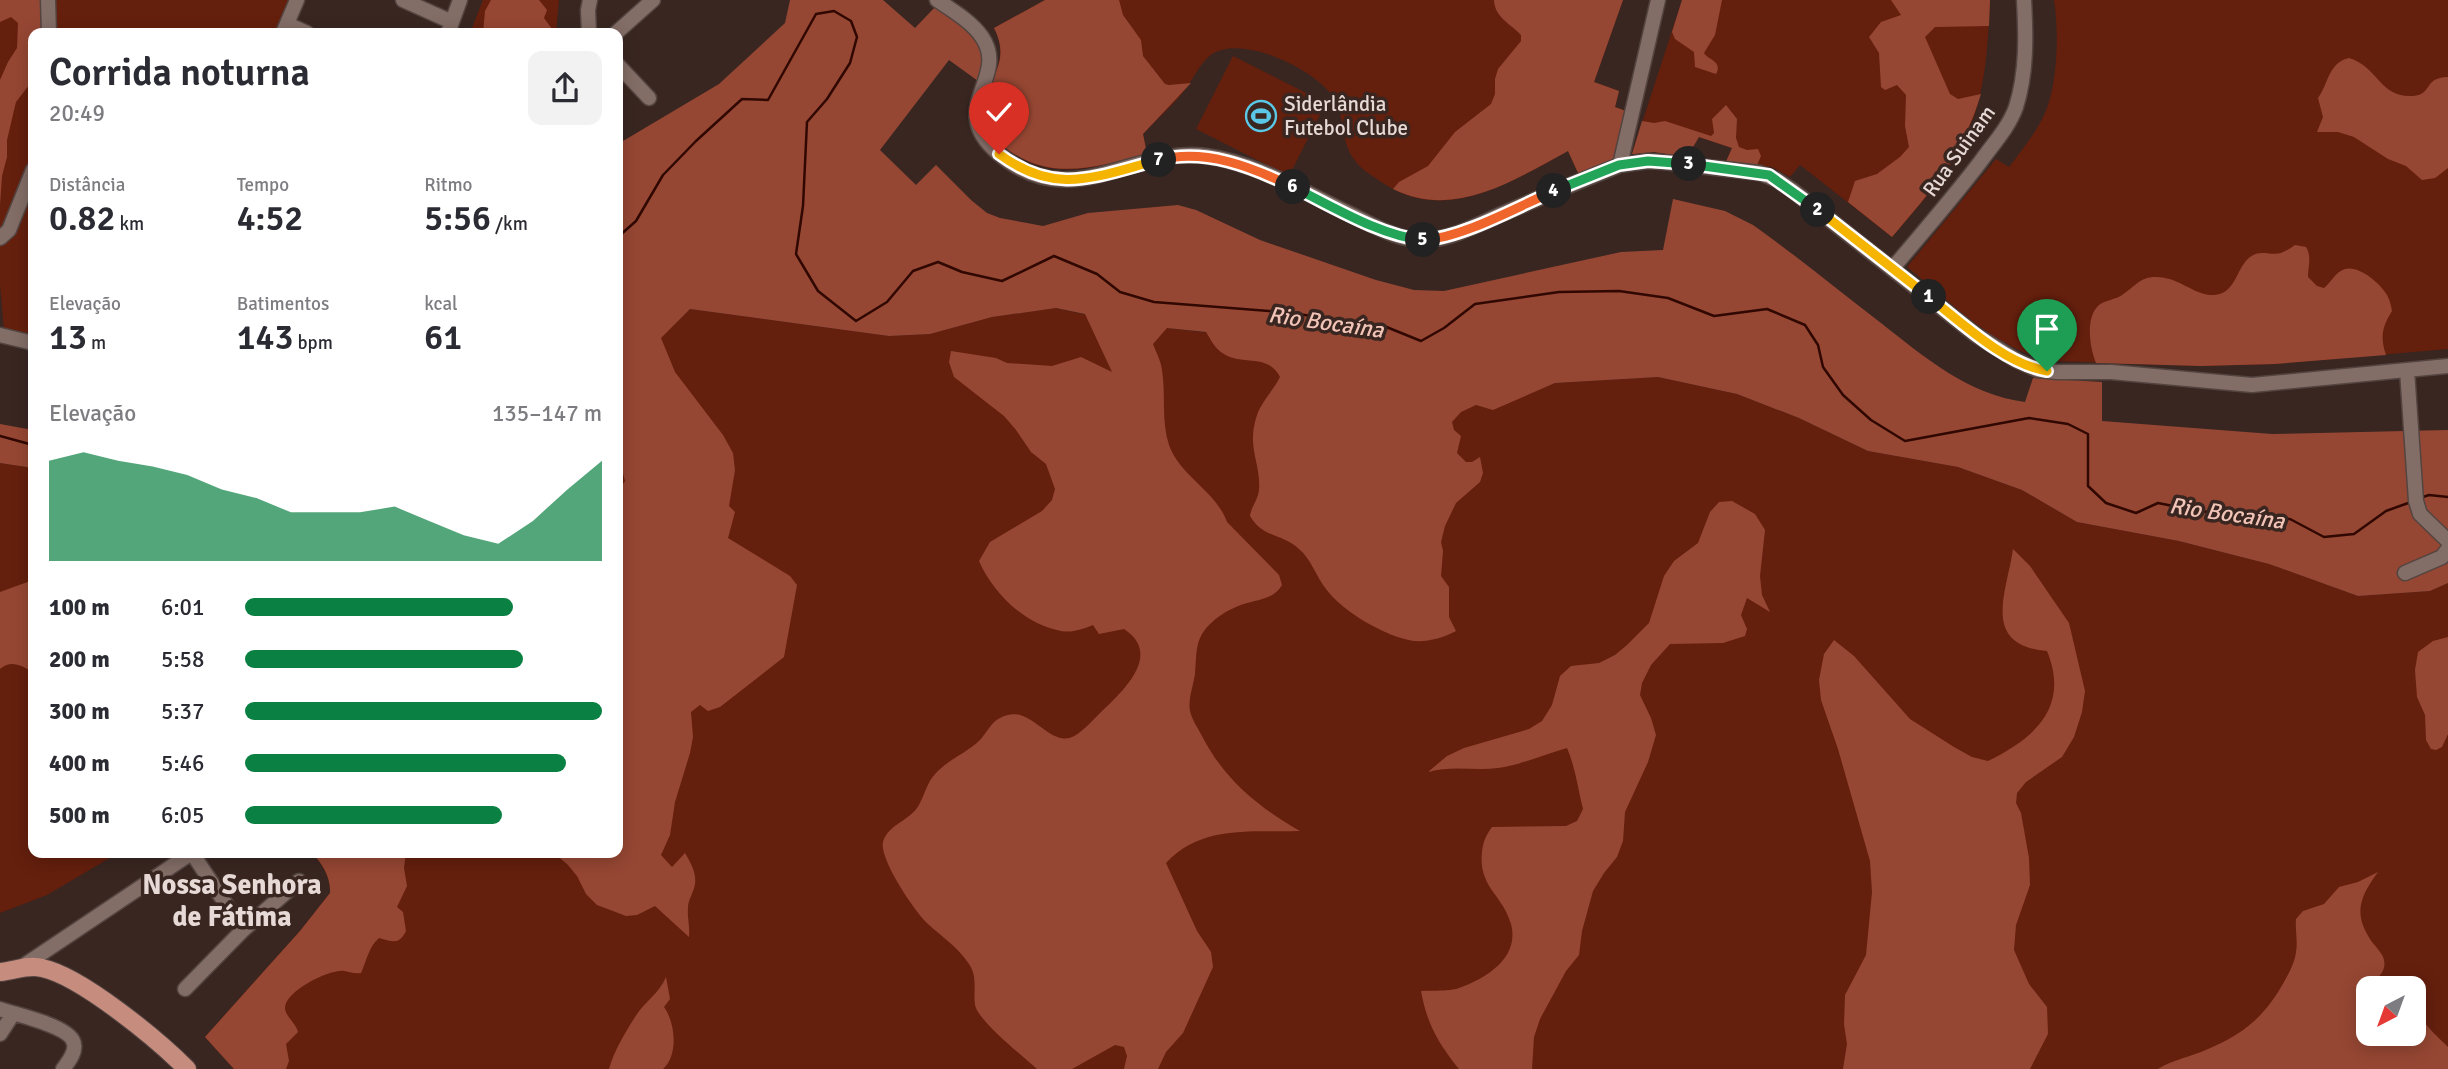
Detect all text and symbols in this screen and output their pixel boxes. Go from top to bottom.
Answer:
text: Corrida noturna [49,49,310,96]
button: share [528,51,602,125]
pin [969,82,1029,154]
place label: Siderlândia Futebol Clube [1284,91,1408,141]
icon: check [980,93,1018,131]
text: 20:49 [49,99,105,128]
sports icon: Siderlândia Futebol Clube [1244,99,1278,133]
street label: Rua Suinam [1917,100,2001,202]
pin: 7 [1142,142,1176,178]
pin: 3 [1672,146,1706,182]
text: 7 [1153,147,1164,171]
text: 3 [1683,151,1694,175]
pin: 6 [1276,170,1310,204]
text: Distância [49,173,125,197]
text: Tempo [237,173,289,197]
text: Ritmo [424,173,472,197]
text: 6 [1287,174,1298,198]
pin: 4 [1536,174,1572,208]
text: 4 [1548,178,1559,202]
pin: 2 [1800,192,1836,228]
text: 0.82 [49,197,115,240]
text: 4:52 [237,197,303,240]
text: 5:56 [424,197,491,240]
text: 2 [1812,197,1823,221]
text: km [115,212,144,236]
text: /km [491,212,528,236]
pin: 5 [1406,222,1440,258]
text: 5 [1417,227,1428,251]
pin: 1 [1912,280,1946,314]
text: 1 [1923,284,1934,308]
text: Elevação [49,292,121,316]
text: Batimentos [237,292,329,316]
text: kcal [424,292,458,316]
pin [2017,299,2077,371]
water label: Rio Bocaína [1267,300,1387,345]
icon: arrive [2028,310,2066,348]
text: 13 [49,316,87,359]
text: 143 [237,316,293,359]
text: 61 [424,316,462,359]
text: m [87,331,106,355]
text: bpm [293,331,333,355]
text: Elevação [49,399,136,428]
text: 135–147 m [492,399,602,428]
water label: Rio Bocaína [2168,491,2288,536]
text: 100 m [49,593,110,622]
text: 6:01 [161,593,204,622]
text: 200 m [49,645,110,674]
text: 5:58 [161,645,204,674]
text: 300 m [49,697,110,726]
text: 5:37 [161,697,204,726]
text: 400 m [49,749,110,778]
text: 5:46 [161,749,204,778]
text: 500 m [49,801,110,830]
text: 6:05 [161,801,204,830]
district label: Nossa Senhora de Fátima [142,868,322,934]
north arrow [2356,976,2426,1046]
map controls [2356,976,2426,1046]

